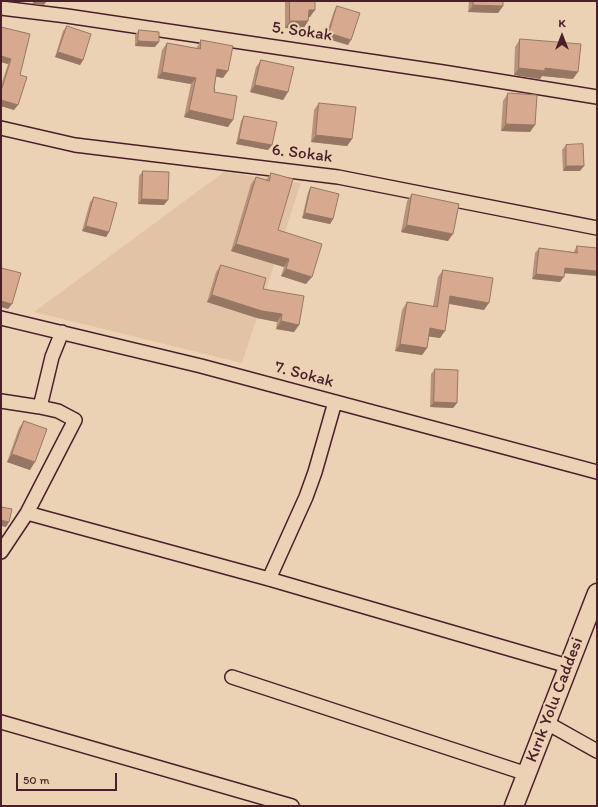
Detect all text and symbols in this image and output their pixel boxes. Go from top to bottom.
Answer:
north arrow [542,16,582,56]
text: K [558,17,566,30]
street label: 5. Sokak [270,18,334,46]
street label: 6. Sokak [270,140,334,168]
street label: 7. Sokak [272,357,336,393]
street label: Kırık Yolu Caddesi [522,635,588,765]
scale bar [18,765,119,791]
text: 50 m [23,773,49,787]

